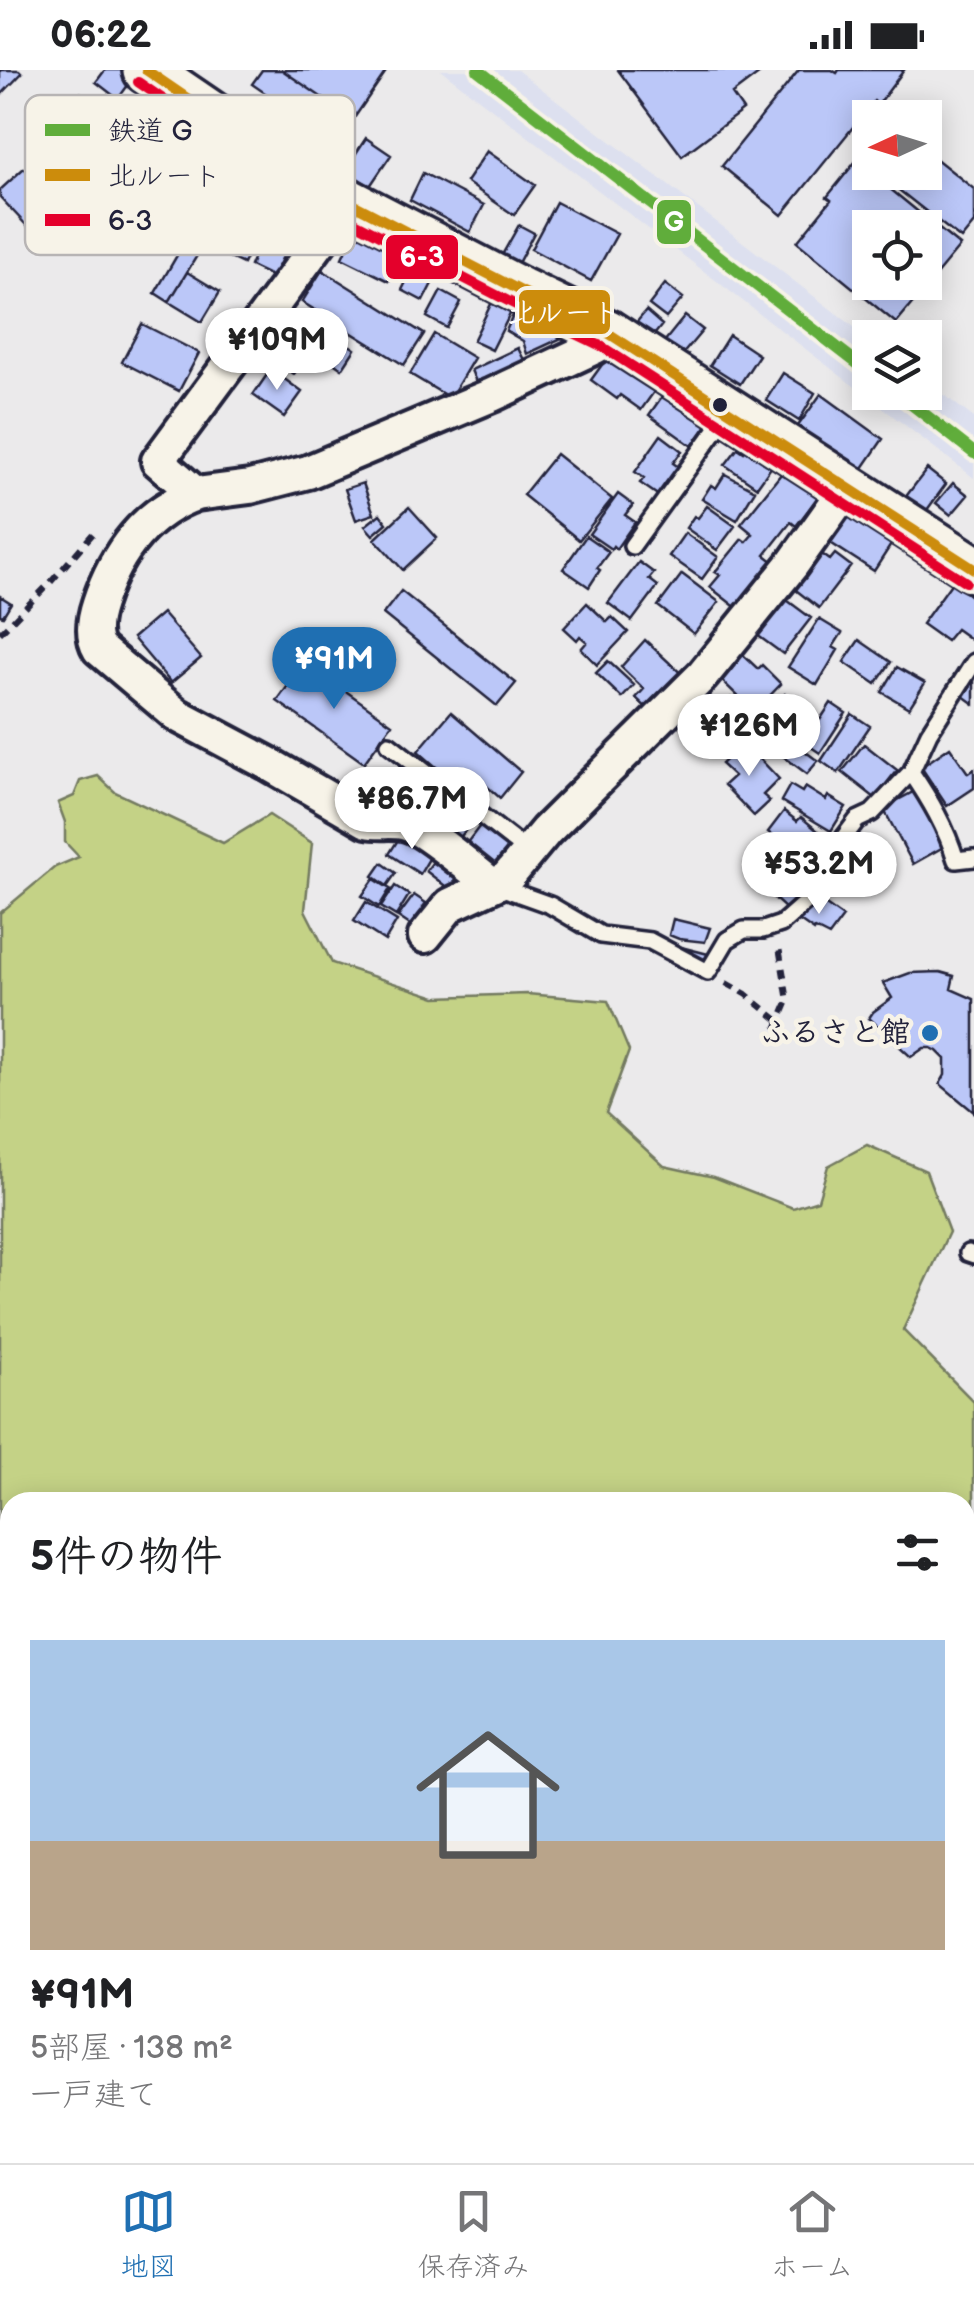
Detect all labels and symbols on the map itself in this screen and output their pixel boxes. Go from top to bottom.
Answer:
legend [25,95,355,255]
north arrow [852,100,942,190]
text: 鉄道 G [108,115,193,148]
text: 北ルート [108,160,221,193]
line badge: G [655,198,693,246]
text: 6-3 [108,205,153,238]
text: G [664,206,684,239]
line badge: 6-3 [384,233,460,281]
text: 6-3 [400,241,444,274]
line badge: 北ルート [517,288,612,336]
text: 北ルート [507,297,621,330]
pin: ¥109M [207,308,347,393]
unlabelled marker [710,395,730,415]
pin: ¥91M [275,627,393,712]
pin: ¥126M [679,694,819,779]
pin: ¥86.7M [331,767,493,852]
pin: ¥53.2M [738,832,900,917]
place label: ふるさと館 [761,1015,910,1051]
marker: ふるさと館 [919,1022,941,1044]

